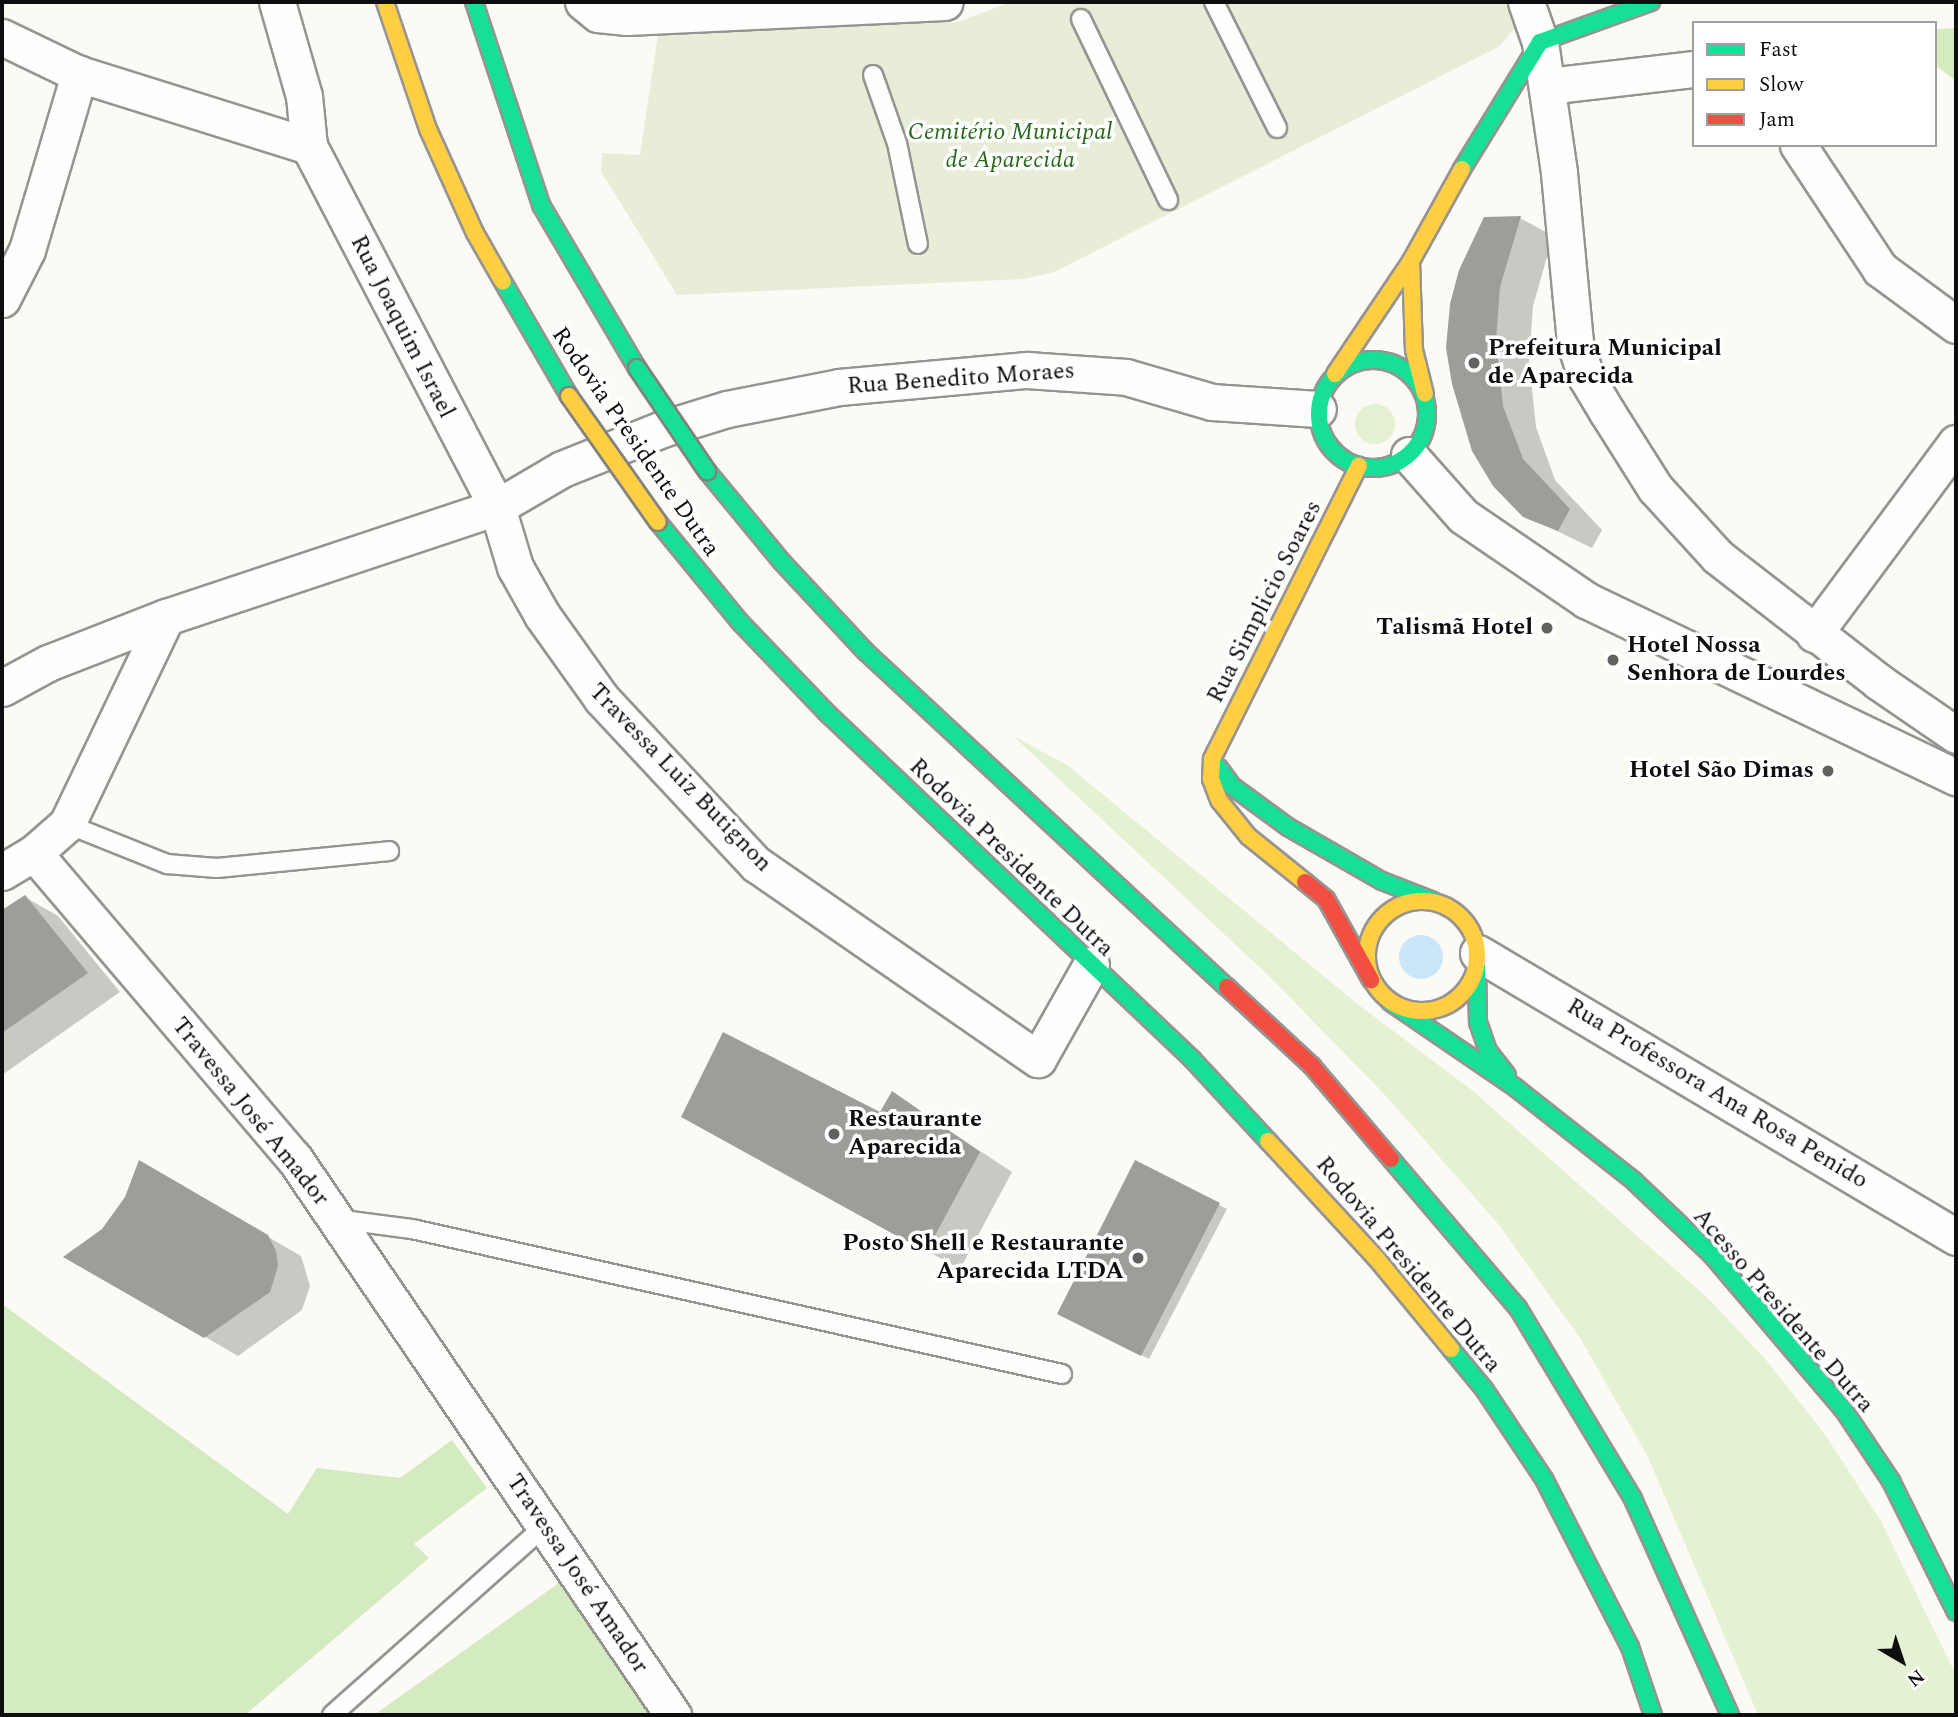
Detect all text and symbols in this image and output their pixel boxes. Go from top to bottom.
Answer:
legend [1692,21,1937,147]
text: Fast [1759,34,1798,66]
text: Slow [1759,69,1803,101]
text: Jam [1759,104,1795,136]
park label: Cemitério Municipal de Aparecida [908,119,1112,175]
street label: Rua Joaquim Israel [343,231,461,423]
street label: Rodovia Presidente Dutra [545,322,725,562]
place label: Prefeitura Municipal de Aparecida [1488,335,1722,391]
marker: Prefeitura Municipal de Aparecida [1466,355,1482,371]
street label: Rua Benedito Moraes [846,357,1076,401]
street label: Rua Simplicio Soares [1201,496,1329,708]
place label: Talismã Hotel [1376,614,1533,642]
marker: Talismã Hotel [1539,620,1555,636]
place label: Hotel Nossa Senhora de Lourdes [1627,632,1846,688]
marker: Hotel Nossa Senhora de Lourdes [1605,652,1621,668]
street label: Travessa Luiz Butignon [582,678,778,878]
street label: Rodovia Presidente Dutra [903,753,1119,963]
place label: Hotel São Dimas [1629,757,1814,785]
marker: Hotel São Dimas [1820,763,1836,779]
street label: Rua Professora Ana Rosa Penido [1561,993,1873,1195]
street label: Travessa José Amador [165,1012,335,1212]
place label: Restaurante Aparecida [848,1106,982,1162]
marker: Restaurante Aparecida [826,1126,842,1142]
street label: Rodovia Presidente Dutra [1309,1151,1507,1379]
street label: Acesso Presidente Dutra [1686,1203,1880,1419]
place label: Posto Shell e Restaurante Aparecida LTDA [842,1230,1124,1286]
marker: Posto Shell e Restaurante Aparecida LTDA [1130,1250,1146,1266]
street label: Travessa José Amador [500,1469,654,1679]
north arrow [1867,1626,1937,1696]
text: N [1900,1662,1931,1694]

